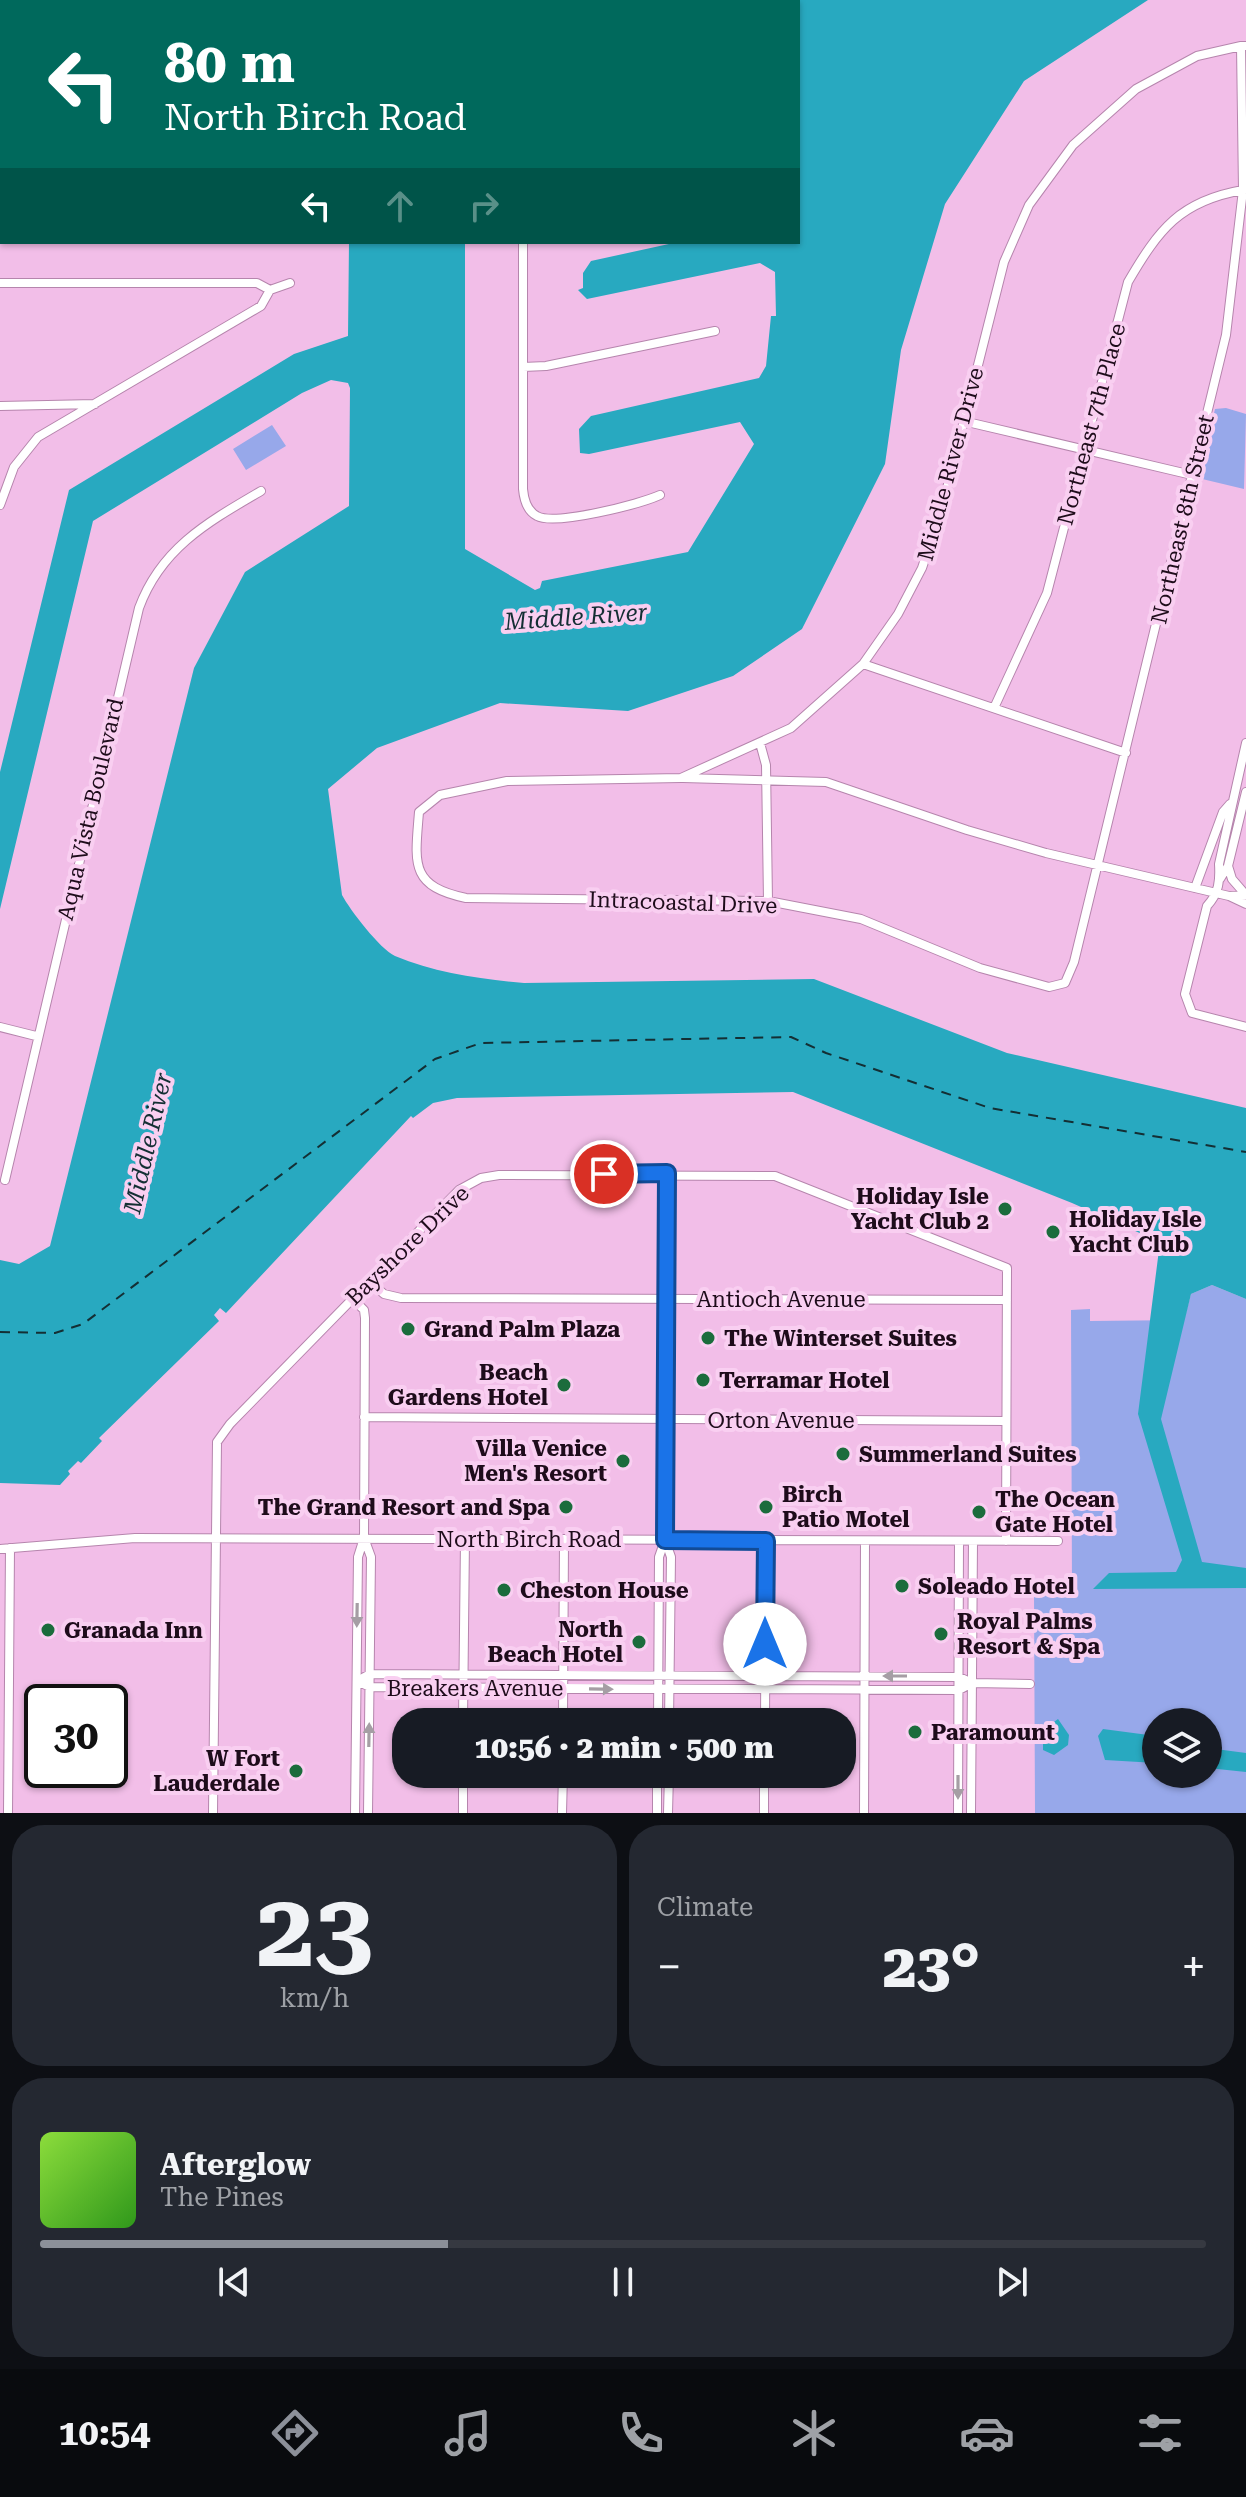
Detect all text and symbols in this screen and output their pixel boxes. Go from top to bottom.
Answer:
text: 80 m [164,30,295,96]
icon: left [32,32,136,136]
text: North Birch Road [164,97,467,139]
icon: left [294,184,338,228]
icon: ahead [378,184,422,228]
icon: right [462,184,506,228]
street label: Northeast 7th Place [1052,320,1130,528]
street label: Middle River Drive [913,365,988,564]
street label: Northeast 8th Street [1146,412,1219,626]
water label: Middle River [502,598,649,636]
street label: Aqua Vista Boulevard [53,696,128,923]
street label: Intracoastal Drive [588,887,778,918]
water label: Middle River [118,1070,178,1217]
pin [570,1140,638,1208]
icon: arrive [582,1152,626,1196]
street label: Bayshore Drive [341,1181,474,1310]
place label: Holiday Isle Yacht Club 2 [851,1184,989,1234]
marker: Holiday Isle Yacht Club 2 [996,1200,1014,1218]
place label: Holiday Isle Yacht Club [1069,1207,1202,1257]
marker: Holiday Isle Yacht Club [1044,1223,1062,1241]
street label: Antioch Avenue [696,1287,866,1312]
place label: Grand Palm Plaza [424,1317,620,1342]
marker: Grand Palm Plaza [399,1320,417,1338]
place label: The Winterset Suites [724,1326,957,1351]
marker: The Winterset Suites [699,1329,717,1347]
place label: Beach Gardens Hotel [388,1360,548,1410]
place label: Terramar Hotel [719,1368,889,1393]
marker: Terramar Hotel [694,1371,712,1389]
marker: Beach Gardens Hotel [555,1376,573,1394]
street label: Orton Avenue [708,1408,854,1433]
place label: Villa Venice Men's Resort [464,1436,607,1486]
place label: Summerland Suites [859,1442,1077,1467]
marker: Summerland Suites [834,1445,852,1463]
marker: Villa Venice Men's Resort [614,1452,632,1470]
place label: Birch Patio Motel [782,1482,910,1532]
place label: The Ocean Gate Hotel [995,1487,1115,1537]
place label: The Grand Resort and Spa [257,1495,550,1520]
marker: The Grand Resort and Spa [557,1498,575,1516]
marker: Birch Patio Motel [757,1498,775,1516]
marker: The Ocean Gate Hotel [970,1503,988,1521]
street label: North Birch Road [437,1527,621,1552]
place label: Soleado Hotel [918,1574,1075,1599]
marker: Soleado Hotel [893,1577,911,1595]
place label: Cheston House [520,1578,689,1603]
marker: Cheston House [495,1581,513,1599]
position arrow [723,1602,807,1686]
one-way arrow [351,1603,363,1628]
place label: Royal Palms Resort & Spa [957,1609,1100,1659]
place label: North Beach Hotel [488,1617,623,1667]
place label: Granada Inn [64,1618,203,1643]
marker: Granada Inn [39,1621,57,1639]
marker: Royal Palms Resort & Spa [932,1625,950,1643]
marker: North Beach Hotel [630,1633,648,1651]
one-way arrow [882,1670,907,1682]
street label: Breakers Avenue [387,1676,563,1701]
one-way arrow [589,1683,614,1695]
speed limit sign: 30 [24,1684,128,1788]
map controls [1142,1708,1222,1788]
button: layers [1142,1708,1222,1788]
place label: Paramount [931,1720,1055,1745]
one-way arrow [363,1722,375,1747]
marker: Paramount [906,1723,924,1741]
text: 10:56 · 2 min · 500 m [474,1730,774,1765]
place label: W Fort Lauderdale [153,1746,280,1796]
marker: W Fort Lauderdale [287,1762,305,1780]
one-way arrow [952,1775,964,1800]
text: 23 [256,1870,373,1991]
text: Climate [657,1892,753,1922]
text: 23° [883,1931,980,2002]
text: − [657,1941,682,1993]
text: + [1181,1941,1206,1993]
text: km/h [280,1983,349,2013]
text: Afterglow [160,2147,311,2182]
text: The Pines [160,2182,284,2212]
icon: previous [212,2260,256,2304]
icon: pause [601,2260,645,2304]
icon: next [990,2260,1034,2304]
icon: directions [267,2405,323,2461]
icon: music [440,2405,496,2461]
icon: phone [613,2405,669,2461]
icon: climate [786,2405,842,2461]
icon: car [959,2405,1015,2461]
icon: filters [1132,2405,1188,2461]
text: 10:54 [58,2412,150,2454]

